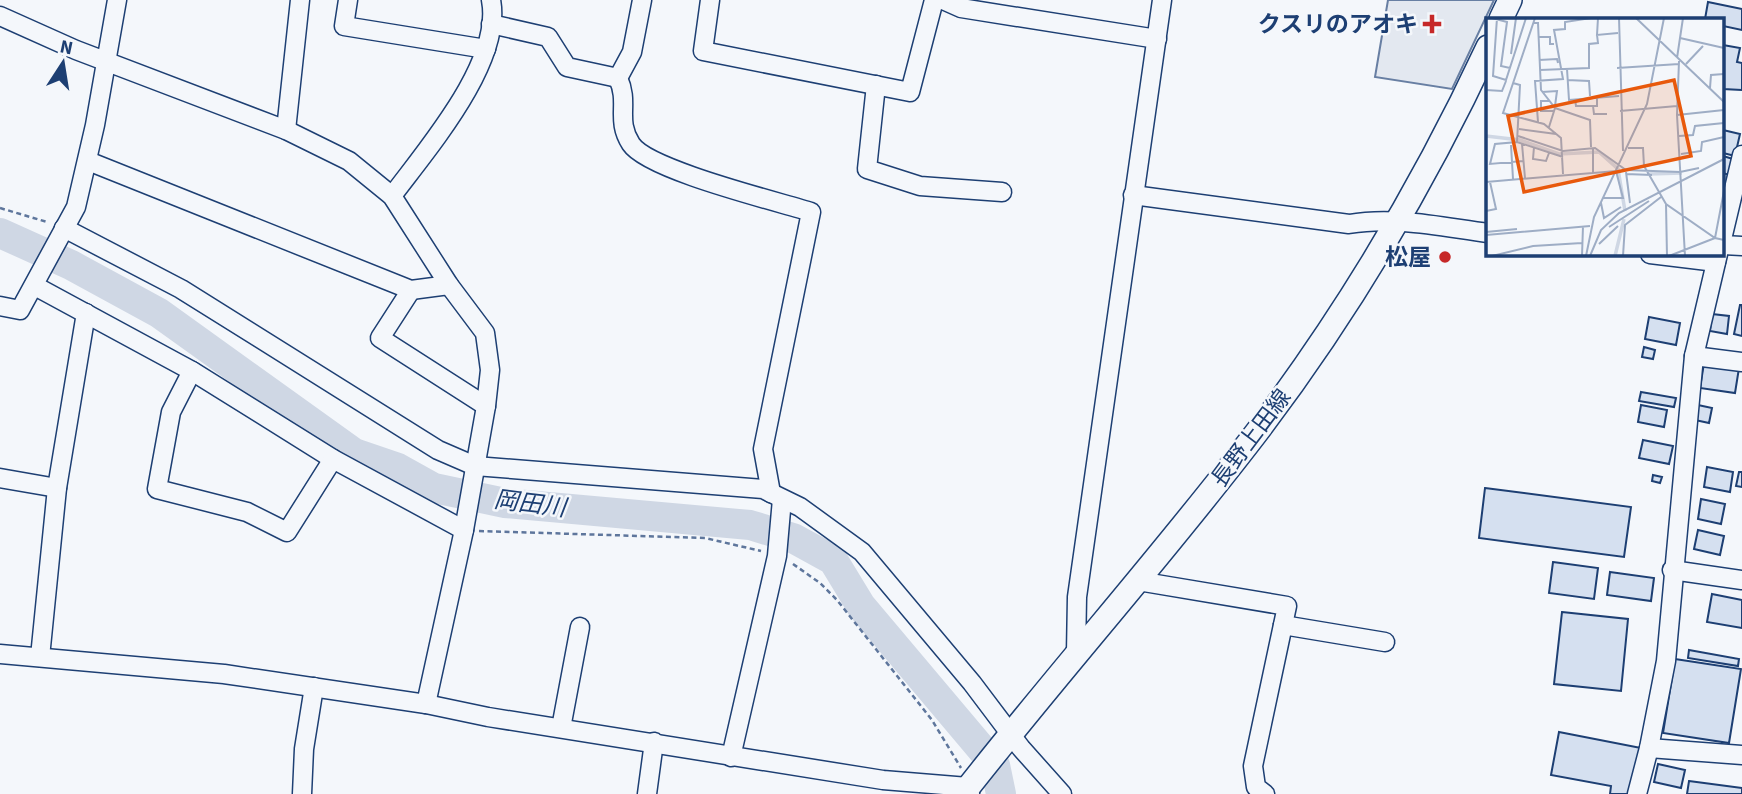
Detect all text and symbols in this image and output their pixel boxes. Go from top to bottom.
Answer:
place label: クスリのアオキ [1258,8,1418,41]
marker: クスリのアオキ [1424,16,1440,32]
inset map [1486,18,1724,256]
north arrow [28,28,98,98]
text: N [57,33,75,62]
place label: 松屋 [1385,241,1431,274]
marker: 松屋 [1437,249,1453,265]
street label: 長野上田線 [1203,382,1299,494]
water label: 岡田川 [492,482,571,526]

